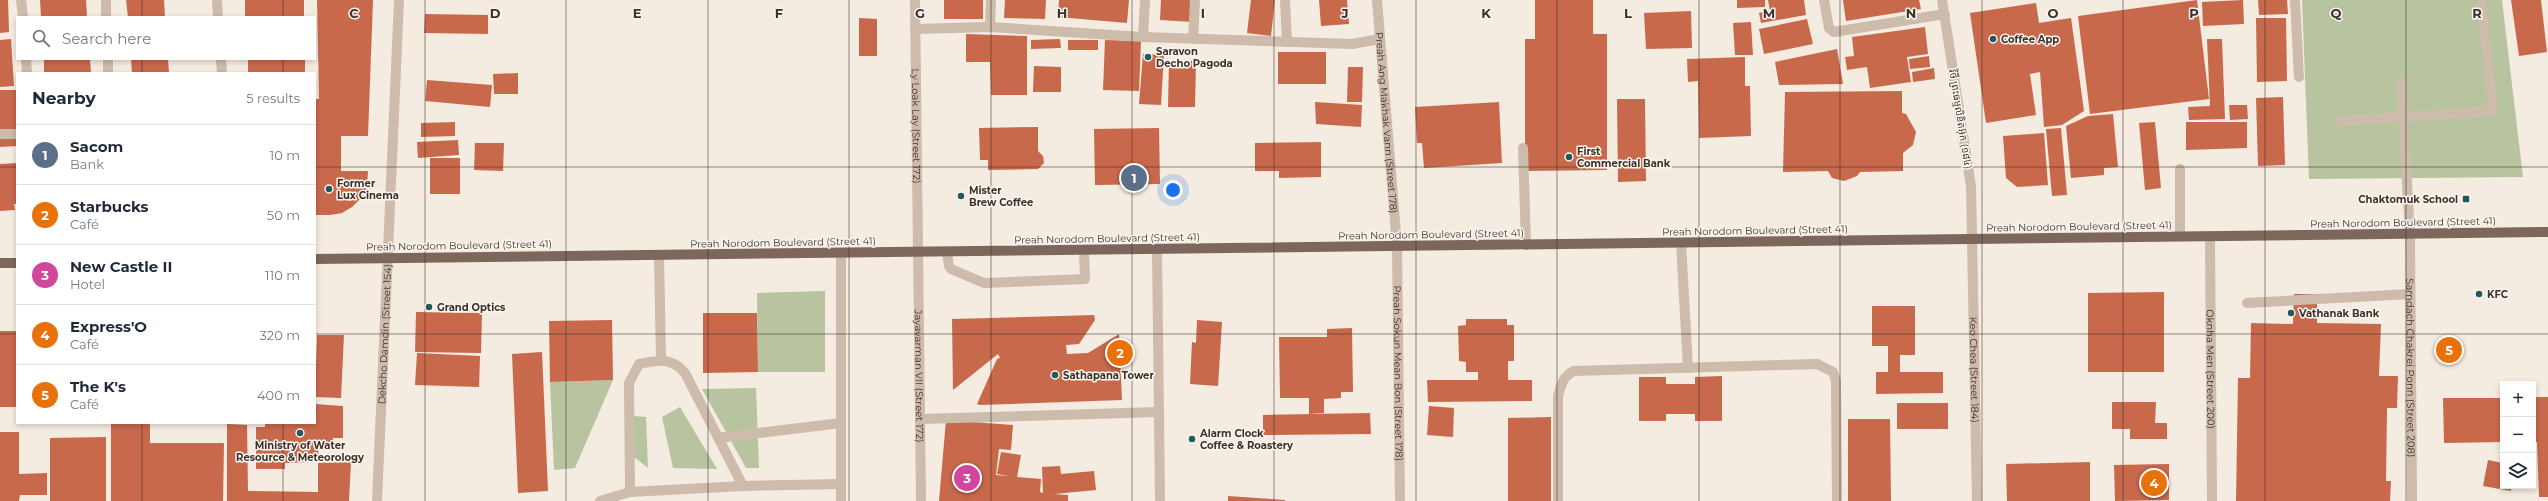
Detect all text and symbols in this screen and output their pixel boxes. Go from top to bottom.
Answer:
text: C [349,5,359,21]
text: D [490,5,501,21]
text: E [633,5,642,21]
text: F [775,5,783,21]
text: G [915,5,925,21]
text: H [1057,5,1067,21]
text: I [1201,5,1205,21]
text: J [1340,5,1349,21]
text: K [1481,5,1491,21]
text: L [1624,5,1632,21]
text: M [1763,5,1775,21]
text: N [1906,5,1916,21]
text: O [2048,5,2059,21]
text: P [2189,5,2199,21]
text: Q [2331,5,2342,21]
text: R [2472,5,2482,21]
search box [16,16,316,60]
icon: search [30,27,52,49]
text: Search here [62,29,151,48]
street label: Preah Ang Makhak Vann (Street 178) [1373,31,1400,214]
place label: Coffee App [2001,33,2059,46]
marker: Coffee App [1988,34,1998,44]
place label: Saravon Decho Pagoda [1156,45,1233,70]
marker: Saravon Decho Pagoda [1143,52,1153,62]
street label: Ly Loak Lay (Street 172) [909,68,923,184]
street label: វិថី ព្រះធម្មលិខិតអ៊ុក (១៨៤) [1946,68,1975,170]
text: Nearby [32,88,96,108]
text: 5 results [246,90,300,106]
text: Sacom [70,137,123,156]
place label: First Commercial Bank [1577,145,1671,170]
text: 1 [42,147,48,163]
text: 10 m [270,147,300,163]
marker: First Commercial Bank [1564,152,1574,162]
text: Bank [70,156,104,172]
pin: 1 [1121,163,1147,193]
place label: Former Lux Cinema [337,177,399,202]
your location [1163,180,1183,200]
marker: Former Lux Cinema [324,184,334,194]
place label: Mister Brew Coffee [969,184,1033,209]
marker: Mister Brew Coffee [956,191,966,201]
place label: Chaktomuk School [2358,193,2458,206]
marker: Chaktomuk School [2461,194,2471,204]
text: Starbucks [70,197,148,216]
text: 2 [41,207,49,223]
text: 50 m [267,207,300,223]
street label: Preah Norodom Boulevard (Street 41) [2310,214,2496,231]
text: Café [70,216,99,232]
street label: Preah Norodom Boulevard (Street 41) [1986,218,2172,235]
street label: Preah Norodom Boulevard (Street 41) [1662,222,1848,239]
street label: Preah Norodom Boulevard (Street 41) [1338,226,1524,243]
street label: Preah Norodom Boulevard (Street 41) [1014,230,1200,247]
street label: Preah Norodom Boulevard (Street 41) [690,234,876,251]
street label: Preah Norodom Boulevard (Street 41) [366,237,552,254]
text: New Castle II [70,257,172,276]
street label: Dekcho Damdin (Street 154) [375,264,394,405]
text: 3 [41,267,49,283]
text: 110 m [265,267,300,283]
text: Hotel [70,276,105,292]
street label: Samdach Chakrei Ponn (Street 208) [2403,278,2418,457]
street label: Preah Sokun Mean Bon (Street 178) [1390,285,1406,461]
place label: KFC [2487,288,2509,301]
marker: KFC [2474,289,2484,299]
place label: Grand Optics [437,301,506,314]
marker: Grand Optics [424,302,434,312]
place label: Vathanak Bank [2298,307,2380,320]
street label: Jayavarman VII (Street 172) [912,308,926,443]
marker: Vathanak Bank [2286,308,2296,318]
street label: Oknha Men (Street 200) [2204,309,2217,429]
street label: Keo Chea (Street 184) [1966,316,1982,423]
text: Express'O [70,317,147,336]
text: 4 [41,327,49,343]
text: 320 m [260,327,300,343]
pin: 5 [2436,335,2462,365]
text: Café [70,336,99,352]
pin: 2 [1107,338,1133,368]
place label: Sathapana Tower [1063,369,1154,382]
marker: Sathapana Tower [1050,370,1060,380]
text: The K's [70,377,126,396]
map controls [2500,381,2536,489]
button: + [2500,381,2536,417]
text: 5 [41,387,49,403]
text: 400 m [257,387,300,403]
text: Café [70,396,99,412]
button: − [2500,417,2536,453]
place label: Alarm Clock Coffee & Roastery [1199,427,1294,452]
marker: Ministry of Water Resource & Meteorology [295,428,305,438]
marker: Alarm Clock Coffee & Roastery [1187,434,1197,444]
place label: Ministry of Water Resource & Meteorology [236,439,365,464]
button: layers [2500,453,2536,489]
pin: 3 [954,463,980,493]
pin: 4 [2141,468,2167,498]

